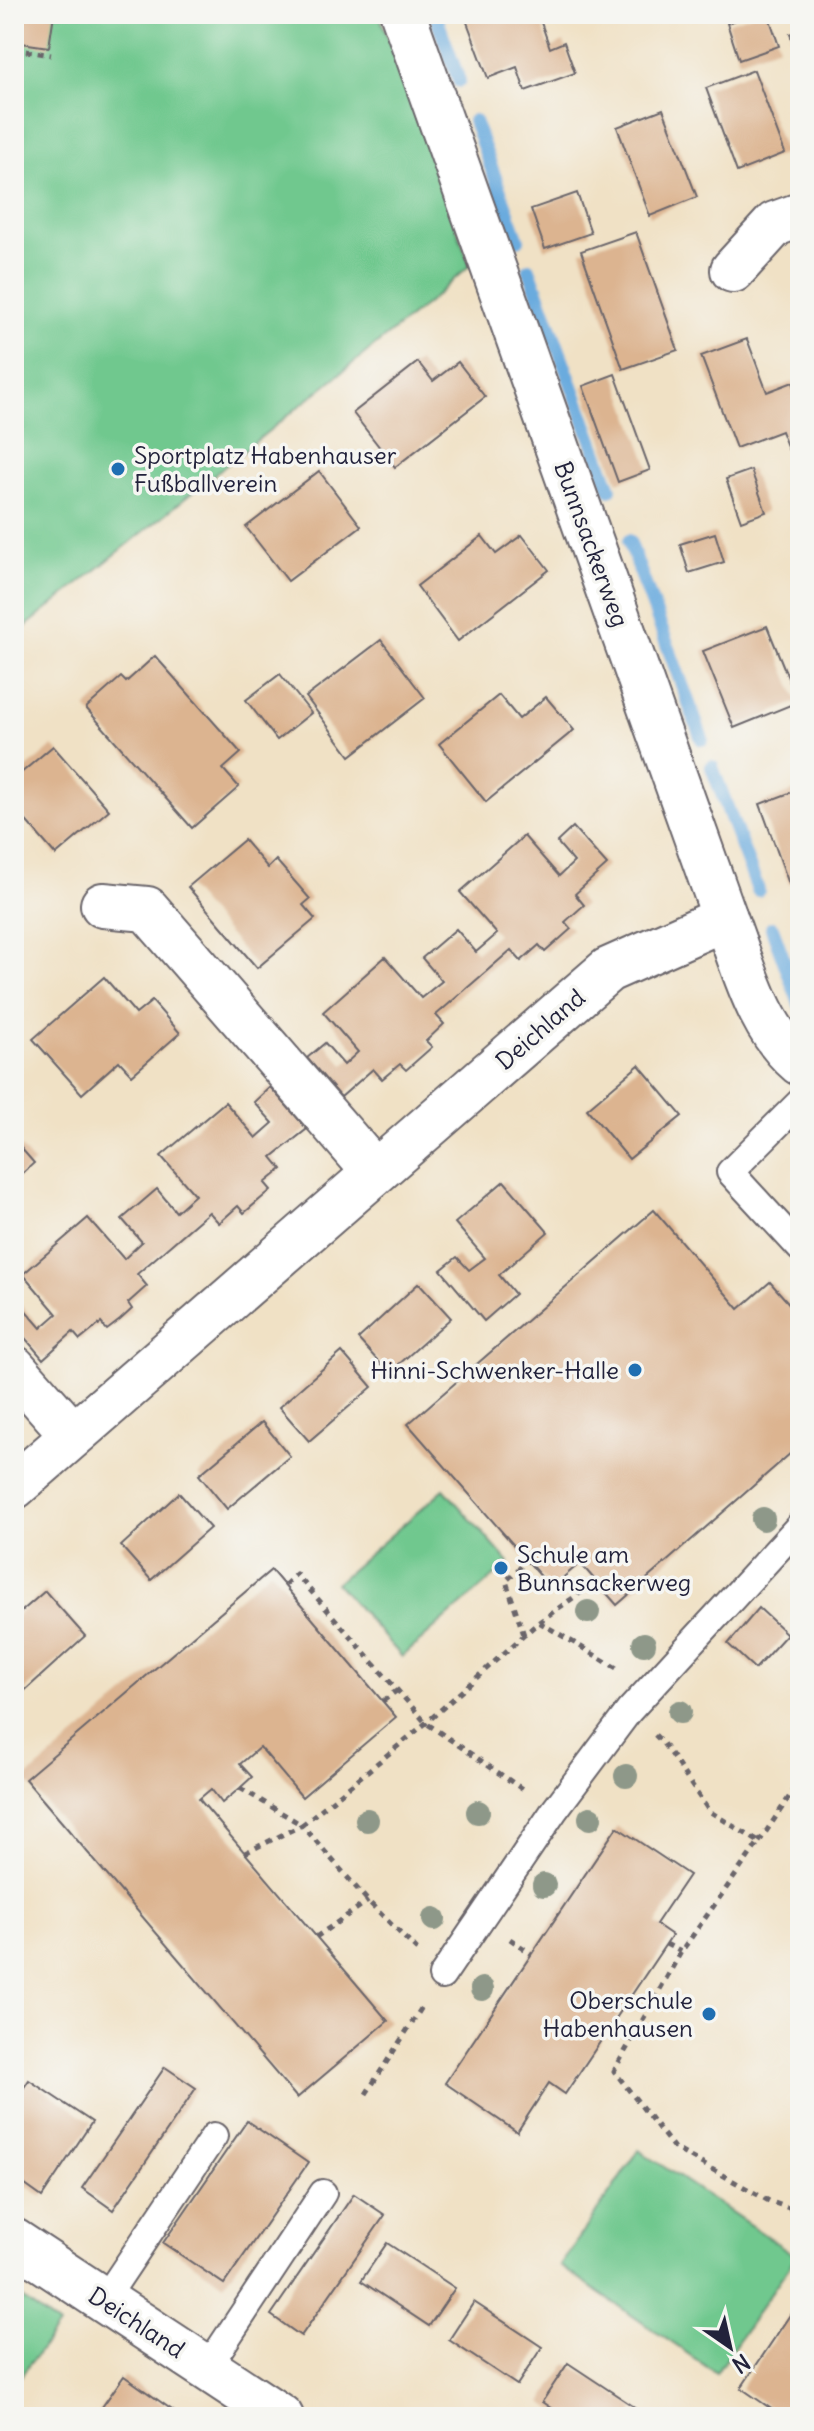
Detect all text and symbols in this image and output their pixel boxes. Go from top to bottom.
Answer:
place label: Sportplatz Habenhauser Fußballverein [134,440,397,498]
street label: Bunnsackerweg [548,457,636,631]
marker: Sportplatz Habenhauser Fußballverein [109,460,127,478]
street label: Deichland [489,982,591,1076]
place label: Hinni-Schwenker-Halle [370,1355,619,1385]
marker: Hinni-Schwenker-Halle [626,1361,644,1379]
place label: Schule am Bunnsackerweg [517,1539,691,1597]
marker: Schule am Bunnsackerweg [492,1559,510,1577]
place label: Oberschule Habenhausen [543,1985,693,2043]
marker: Oberschule Habenhausen [700,2005,718,2023]
street label: Deichland [83,2280,191,2364]
north arrow [690,2307,770,2387]
text: N [727,2348,755,2379]

